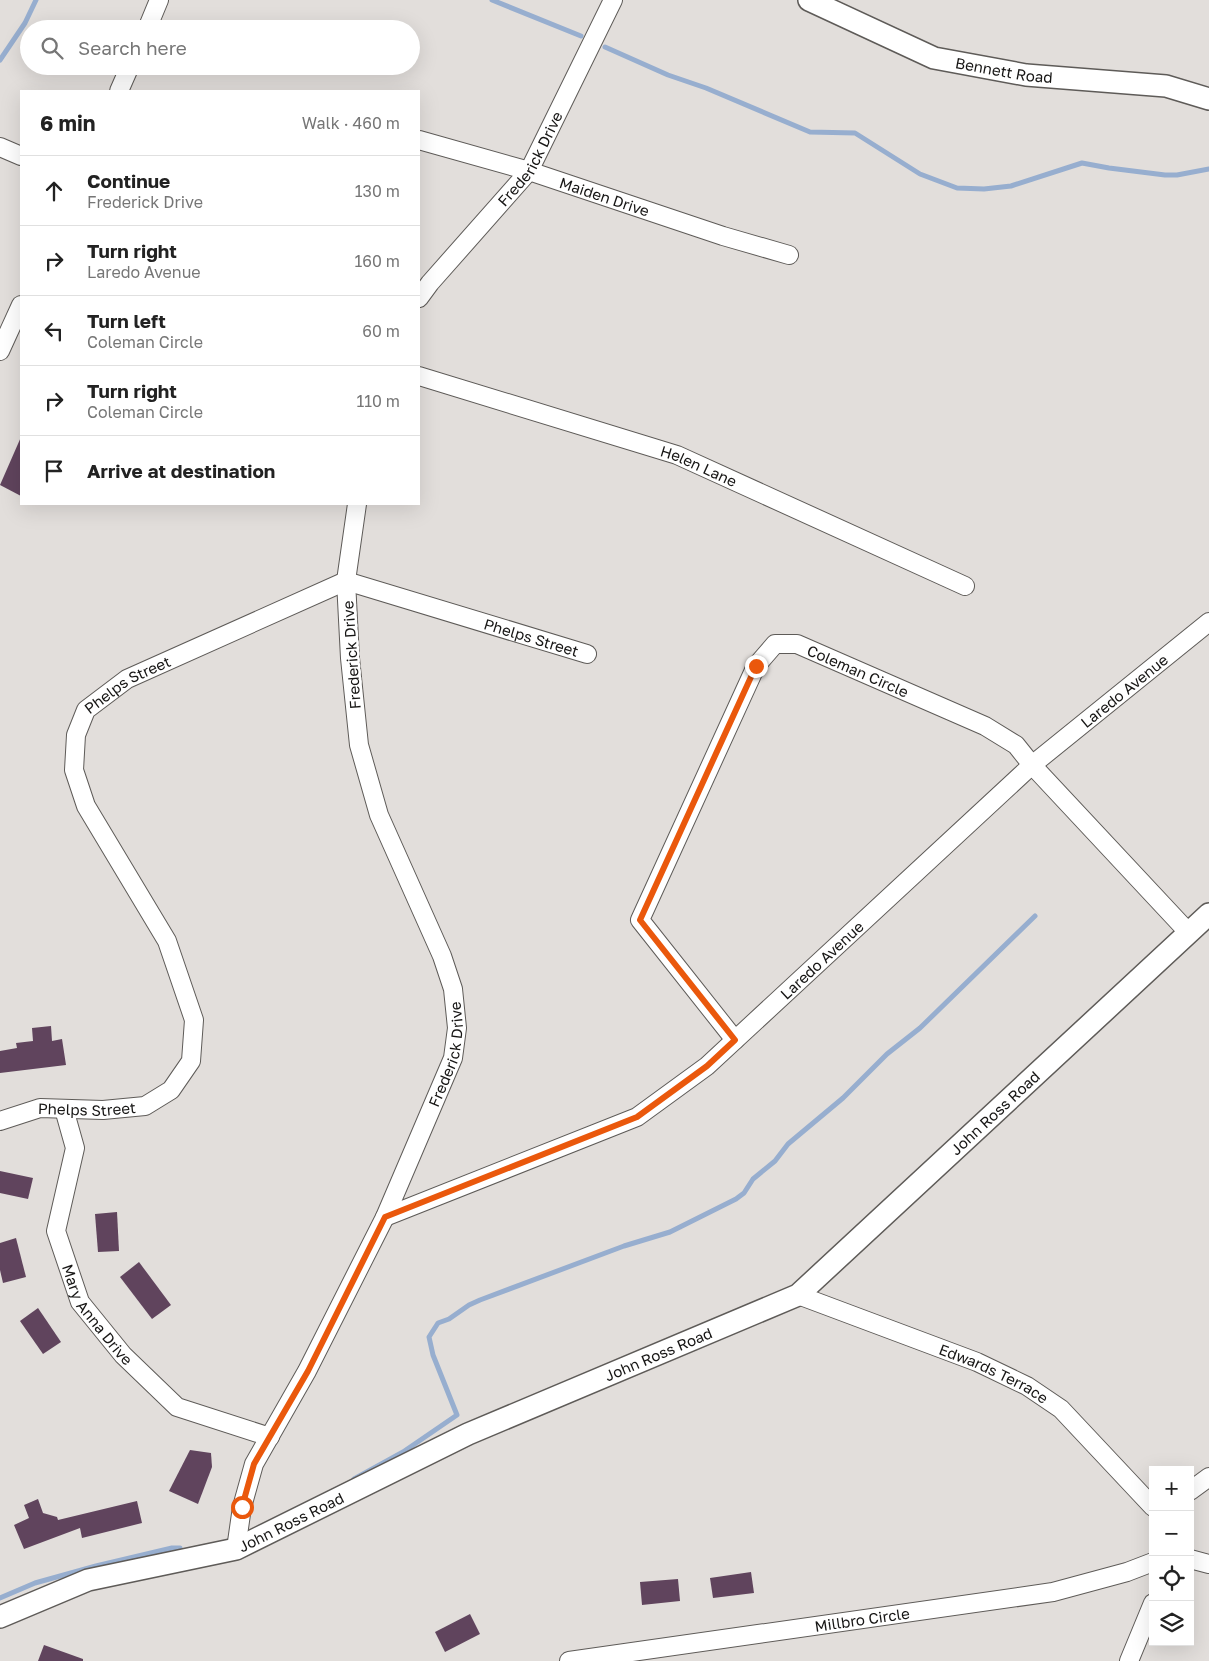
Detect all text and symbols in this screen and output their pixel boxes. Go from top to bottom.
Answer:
search box [20,20,420,75]
icon: search [38,34,66,62]
text: Search here [78,36,187,59]
street label: Bennett Road [954,53,1053,86]
street label: Frederick Drive [493,108,566,210]
text: 6 min [40,110,95,136]
text: Walk · 460 m [302,113,400,133]
text: Continue [87,169,170,192]
street label: Maiden Drive [557,173,652,220]
icon: ahead [40,177,68,205]
text: 130 m [355,181,400,201]
text: Frederick Drive [87,192,203,212]
text: Turn right [87,239,177,262]
icon: right [40,247,68,275]
text: 160 m [354,251,400,271]
text: Laredo Avenue [87,262,201,282]
text: Turn left [87,309,166,332]
icon: left [40,317,68,345]
text: 60 m [362,321,400,341]
text: Coleman Circle [87,332,203,352]
text: Turn right [87,379,177,402]
icon: right [40,387,68,415]
text: 110 m [356,391,400,411]
text: Coleman Circle [87,402,203,422]
street label: Helen Lane [658,442,740,490]
icon: arrive [40,457,68,485]
text: Arrive at destination [87,459,275,482]
street label: Frederick Drive [338,600,364,710]
street label: Phelps Street [482,614,581,660]
street label: Coleman Circle [805,641,912,701]
street label: Laredo Avenue [1077,650,1171,731]
street label: Phelps Street [81,652,173,717]
route end [745,655,768,678]
street label: Laredo Avenue [776,917,867,1003]
street label: Frederick Drive [424,1000,466,1109]
street label: John Ross Road [946,1067,1043,1158]
street label: Phelps Street [38,1098,137,1119]
street label: Mary Anna Drive [59,1262,137,1369]
street label: John Ross Road [602,1323,715,1385]
street label: Edwards Terrace [937,1340,1052,1407]
map controls [1149,1466,1194,1646]
button: + [1149,1466,1194,1511]
street label: John Ross Road [235,1488,347,1555]
route start [231,1496,254,1519]
button: − [1149,1511,1194,1556]
button: locate [1149,1556,1194,1601]
button: layers [1149,1601,1194,1646]
street label: Millbro Circle [813,1604,911,1635]

